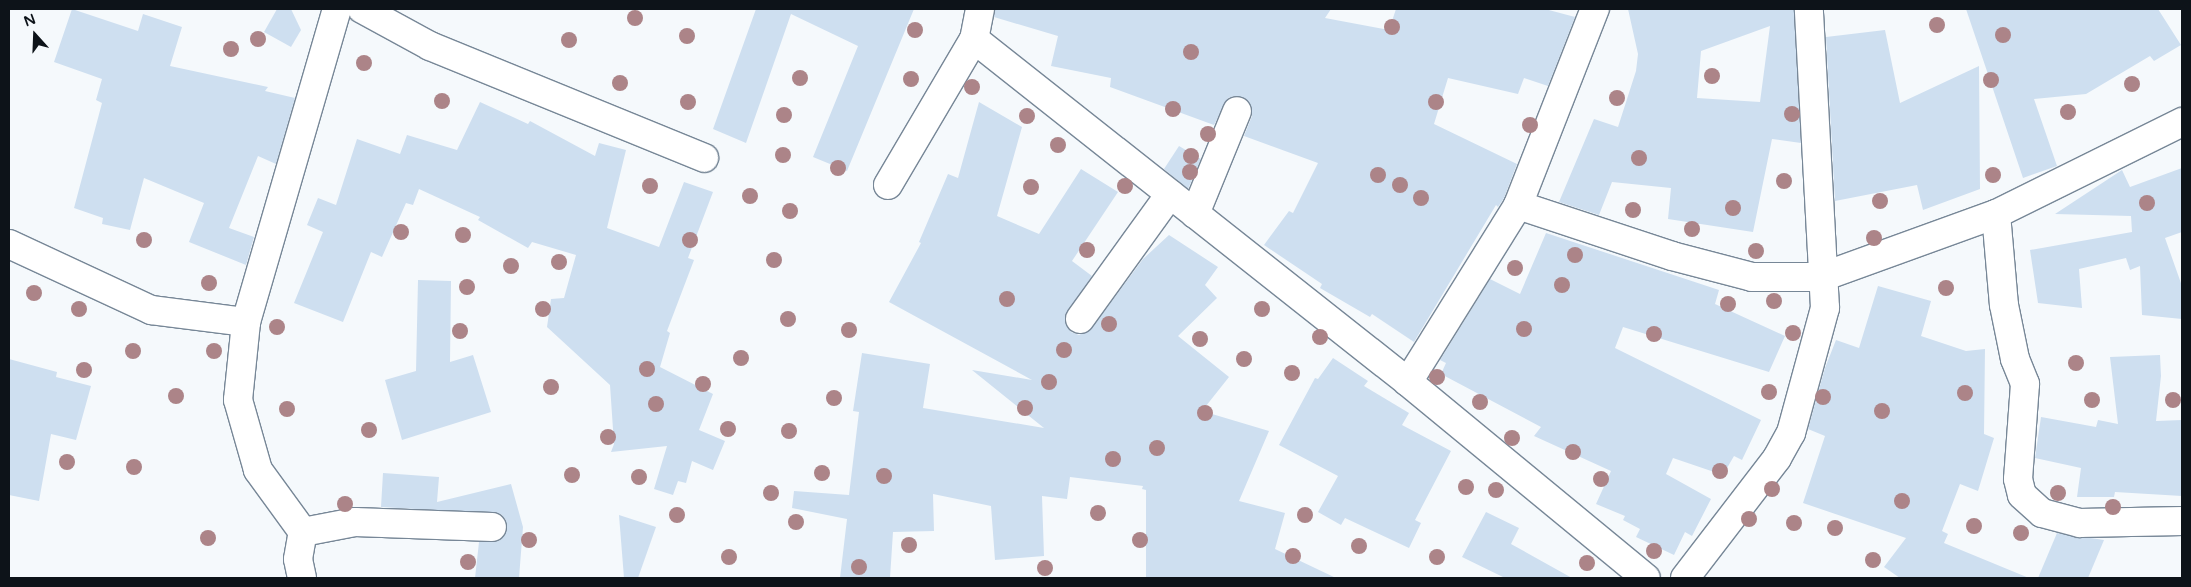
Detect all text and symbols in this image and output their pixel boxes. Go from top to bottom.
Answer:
north arrow [10,10,60,60]
text: N [22,11,38,30]

